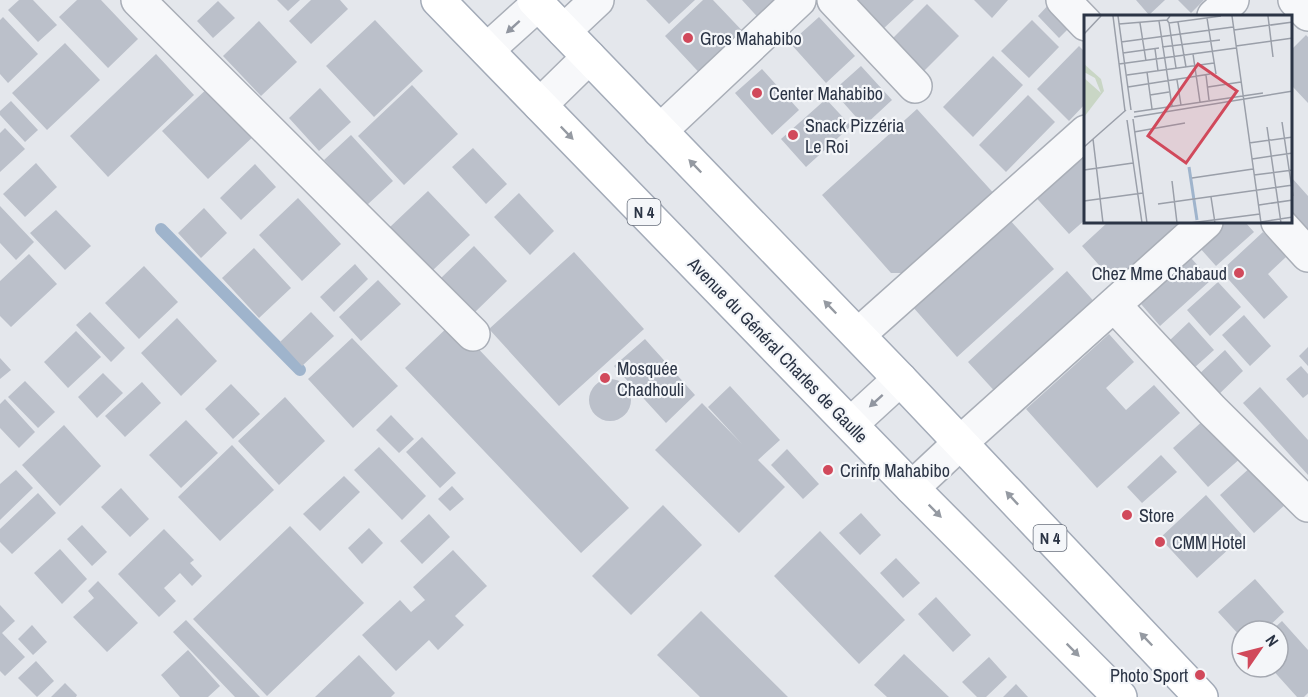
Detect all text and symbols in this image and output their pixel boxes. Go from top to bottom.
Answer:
inset map [1084,15,1293,224]
one-way arrow [505,20,520,34]
place label: Gros Mahabibo [700,26,802,51]
marker: Gros Mahabibo [681,31,695,45]
place label: Center Mahabibo [769,81,883,106]
marker: Center Mahabibo [750,86,764,100]
place label: Snack Pizzéria Le Roi [805,113,904,159]
one-way arrow [559,125,573,139]
marker: Snack Pizzéria Le Roi [786,128,800,142]
one-way arrow [688,159,702,174]
road number: N 4 [628,199,660,225]
street label: Avenue du Général Charles de Gaulle [682,251,874,448]
place label: Chez Mme Chabaud [1092,261,1227,286]
marker: Chez Mme Chabaud [1232,266,1246,280]
one-way arrow [824,300,838,314]
place label: Mosquée Chadhouli [617,356,684,402]
marker: Mosquée Chadhouli [598,371,612,385]
one-way arrow [868,394,883,408]
place label: Crinfp Mahabibo [840,458,950,483]
marker: Crinfp Mahabibo [821,463,835,477]
one-way arrow [1005,490,1019,505]
place label: Store [1139,503,1174,528]
one-way arrow [928,504,942,518]
marker: Store [1120,508,1134,522]
road number: N 4 [1034,525,1066,551]
place label: CMM Hotel [1172,530,1246,555]
marker: CMM Hotel [1153,535,1167,549]
north arrow [1230,619,1290,679]
text: N [1261,630,1284,651]
one-way arrow [1139,632,1153,647]
one-way arrow [1065,642,1079,656]
place label: Photo Sport [1110,663,1188,688]
marker: Photo Sport [1193,668,1207,682]

